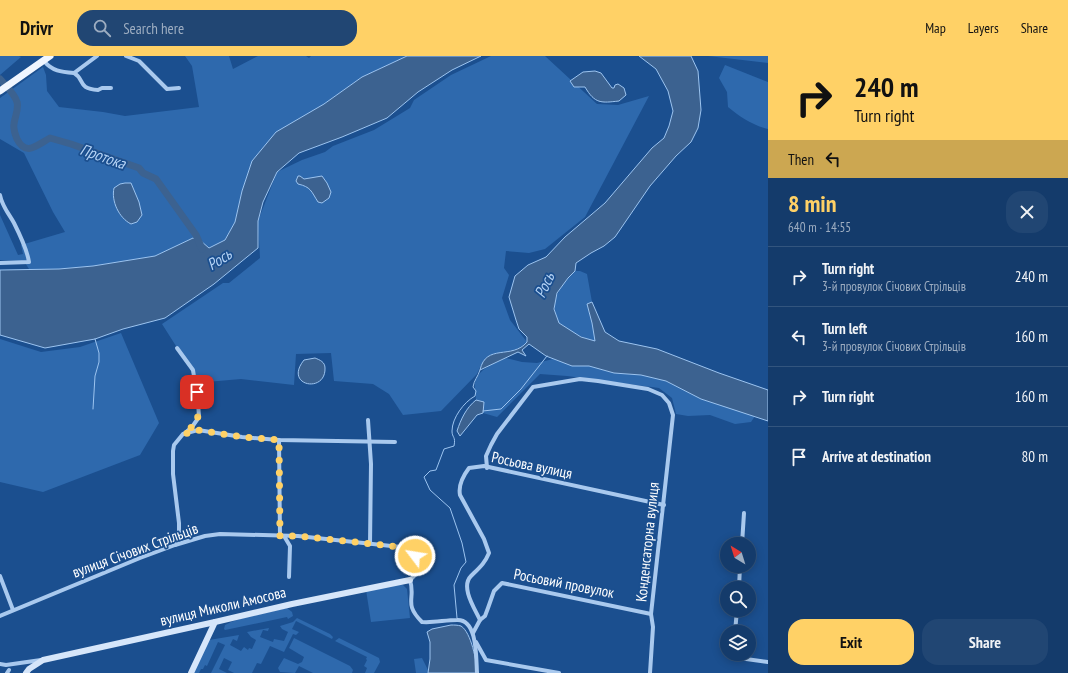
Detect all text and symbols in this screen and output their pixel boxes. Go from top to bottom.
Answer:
search box [77,10,357,46]
text: Drivr [20,16,53,40]
icon: search [91,17,113,39]
text: Search here [123,19,184,38]
text: Map [925,19,946,37]
text: Layers [968,19,999,37]
text: Share [1021,19,1048,37]
text: 240 m [854,68,918,105]
icon: right [788,72,840,124]
text: Turn right [854,104,914,127]
water label: Протока [78,139,130,174]
icon: left [822,148,844,170]
text: Then [788,150,814,169]
text: 8 min [788,188,836,219]
button: close [1006,191,1048,233]
text: 640 m · 14:55 [788,219,851,236]
water label: Рось [203,243,236,274]
text: Turn right [822,259,874,278]
icon: right [788,266,810,288]
text: 240 m [1015,267,1048,286]
water label: Рось [530,268,559,301]
text: 3-й провулок Січових Стрільців [822,278,966,295]
text: Turn left [822,319,867,338]
icon: left [788,326,810,348]
text: 160 m [1015,327,1048,346]
text: 3-й провулок Січових Стрільців [822,338,966,355]
pin [180,375,214,409]
icon: arrive [186,381,208,403]
icon: right [788,386,810,408]
text: Turn right [822,387,874,406]
text: 160 m [1015,387,1048,406]
icon: arrive [788,446,810,468]
street label: Росьова вулиця [490,447,574,483]
text: Arrive at destination [822,447,931,466]
text: 80 m [1022,447,1048,466]
street label: Конденсаторна вулиця [631,481,663,603]
street label: вулиця Січових Стрільців [70,518,200,582]
position arrow [394,535,436,577]
north arrow [720,537,756,573]
map controls [720,537,756,661]
street label: Росьовий провулок [512,564,616,602]
button: search [720,581,756,617]
street label: вулиця Миколи Амосова [158,582,288,630]
button: Exit [788,619,914,665]
button: Share [922,619,1048,665]
button: layers [720,625,756,661]

